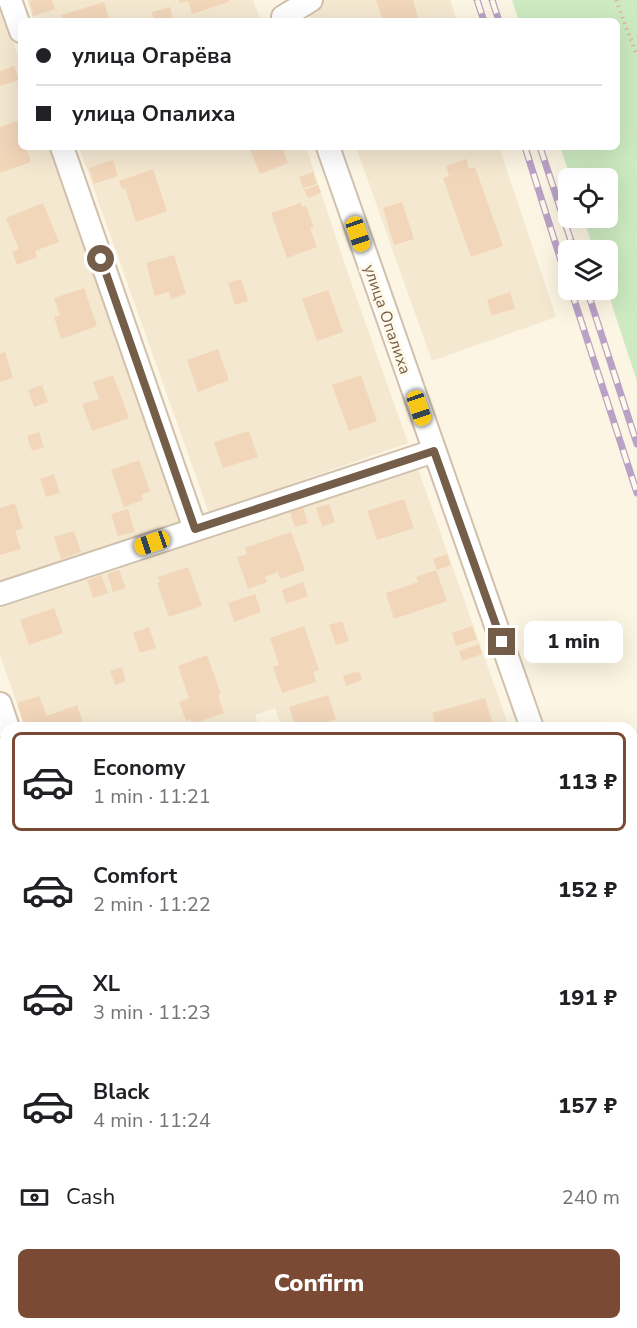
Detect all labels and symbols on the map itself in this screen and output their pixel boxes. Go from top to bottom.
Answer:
car [344,214,372,254]
route start [87,245,114,272]
street label: улица Опалиха [358,262,416,377]
car [405,388,433,428]
car [132,529,172,557]
callout: 1 min [523,621,622,663]
route end [488,628,515,655]

